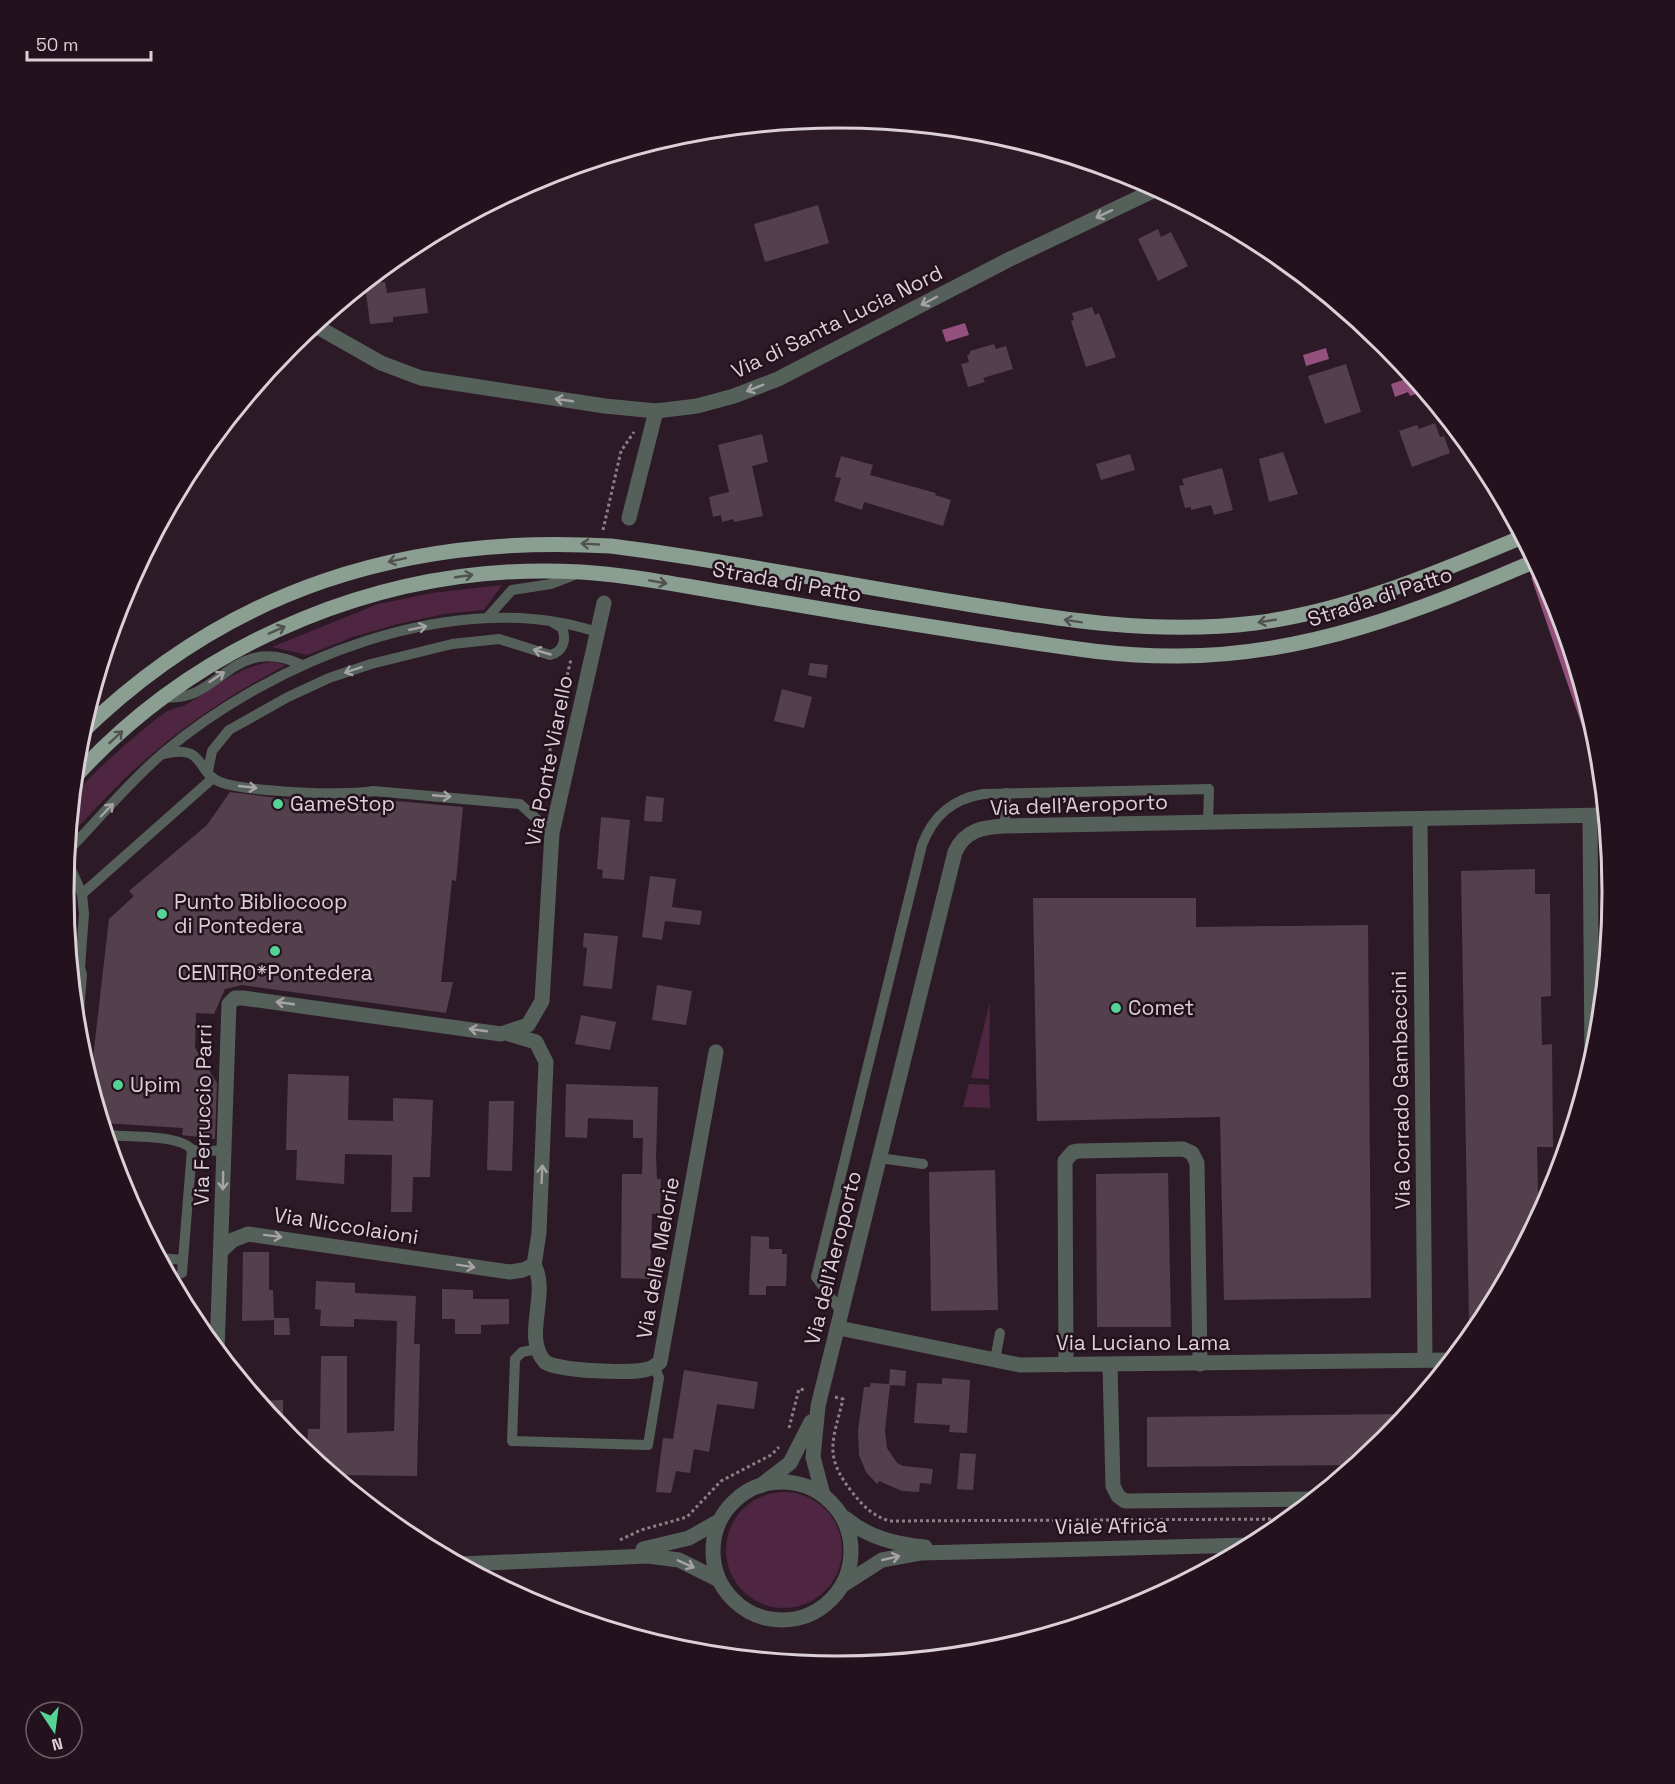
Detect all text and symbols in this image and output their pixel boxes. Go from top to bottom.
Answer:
scale bar [27,24,152,62]
text: 50 m [36,33,78,56]
one-way arrow [1095,208,1113,220]
street label: Via di Santa Lucia Nord [727,259,947,384]
one-way arrow [921,296,939,307]
one-way arrow [746,383,765,394]
one-way arrow [554,395,574,406]
one-way arrow [581,539,601,550]
one-way arrow [387,555,407,566]
street label: Strada di Patto [710,555,864,608]
street label: Strada di Patto [1304,560,1456,633]
one-way arrow [454,571,474,582]
one-way arrow [648,576,668,587]
one-way arrow [1064,615,1084,626]
one-way arrow [1258,615,1278,626]
one-way arrow [408,622,427,633]
one-way arrow [268,623,286,635]
one-way arrow [533,646,552,657]
one-way arrow [344,665,363,676]
one-way arrow [209,671,225,683]
street label: Via Ponte Viarello [519,673,578,849]
one-way arrow [108,730,123,744]
one-way arrow [237,782,257,793]
street label: Via dell'Aeroporto [989,788,1168,821]
place label: GameStop [290,790,395,817]
one-way arrow [432,791,451,802]
marker: GameStop [271,797,285,811]
one-way arrow [100,803,114,818]
place label: Punto Bibliocoop di Pontedera [174,888,348,939]
marker: Punto Bibliocoop di Pontedera [155,907,169,921]
marker: CENTRO*Pontedera [268,944,282,958]
place label: CENTRO*Pontedera [178,959,372,986]
street label: Via Corrado Gambaccini [1385,970,1416,1210]
place label: Comet [1128,994,1194,1021]
one-way arrow [276,998,296,1009]
marker: Comet [1109,1001,1123,1015]
street label: Via Ferruccio Parri [187,1024,218,1206]
one-way arrow [469,1025,489,1036]
place label: Upim [130,1071,181,1098]
marker: Upim [111,1078,125,1092]
one-way arrow [536,1165,547,1185]
street label: Via dell'Aeroporto [798,1168,867,1348]
one-way arrow [217,1171,228,1191]
street label: Via delle Melorie [630,1175,685,1341]
street label: Via Niccolaioni [272,1201,420,1250]
one-way arrow [263,1231,283,1242]
one-way arrow [456,1260,475,1271]
street label: Via Luciano Lama [1056,1329,1230,1356]
street label: Viale Africa [1054,1511,1168,1540]
one-way arrow [880,1552,900,1563]
one-way arrow [676,1559,695,1570]
north arrow [24,1700,84,1760]
text: N [50,1733,65,1756]

